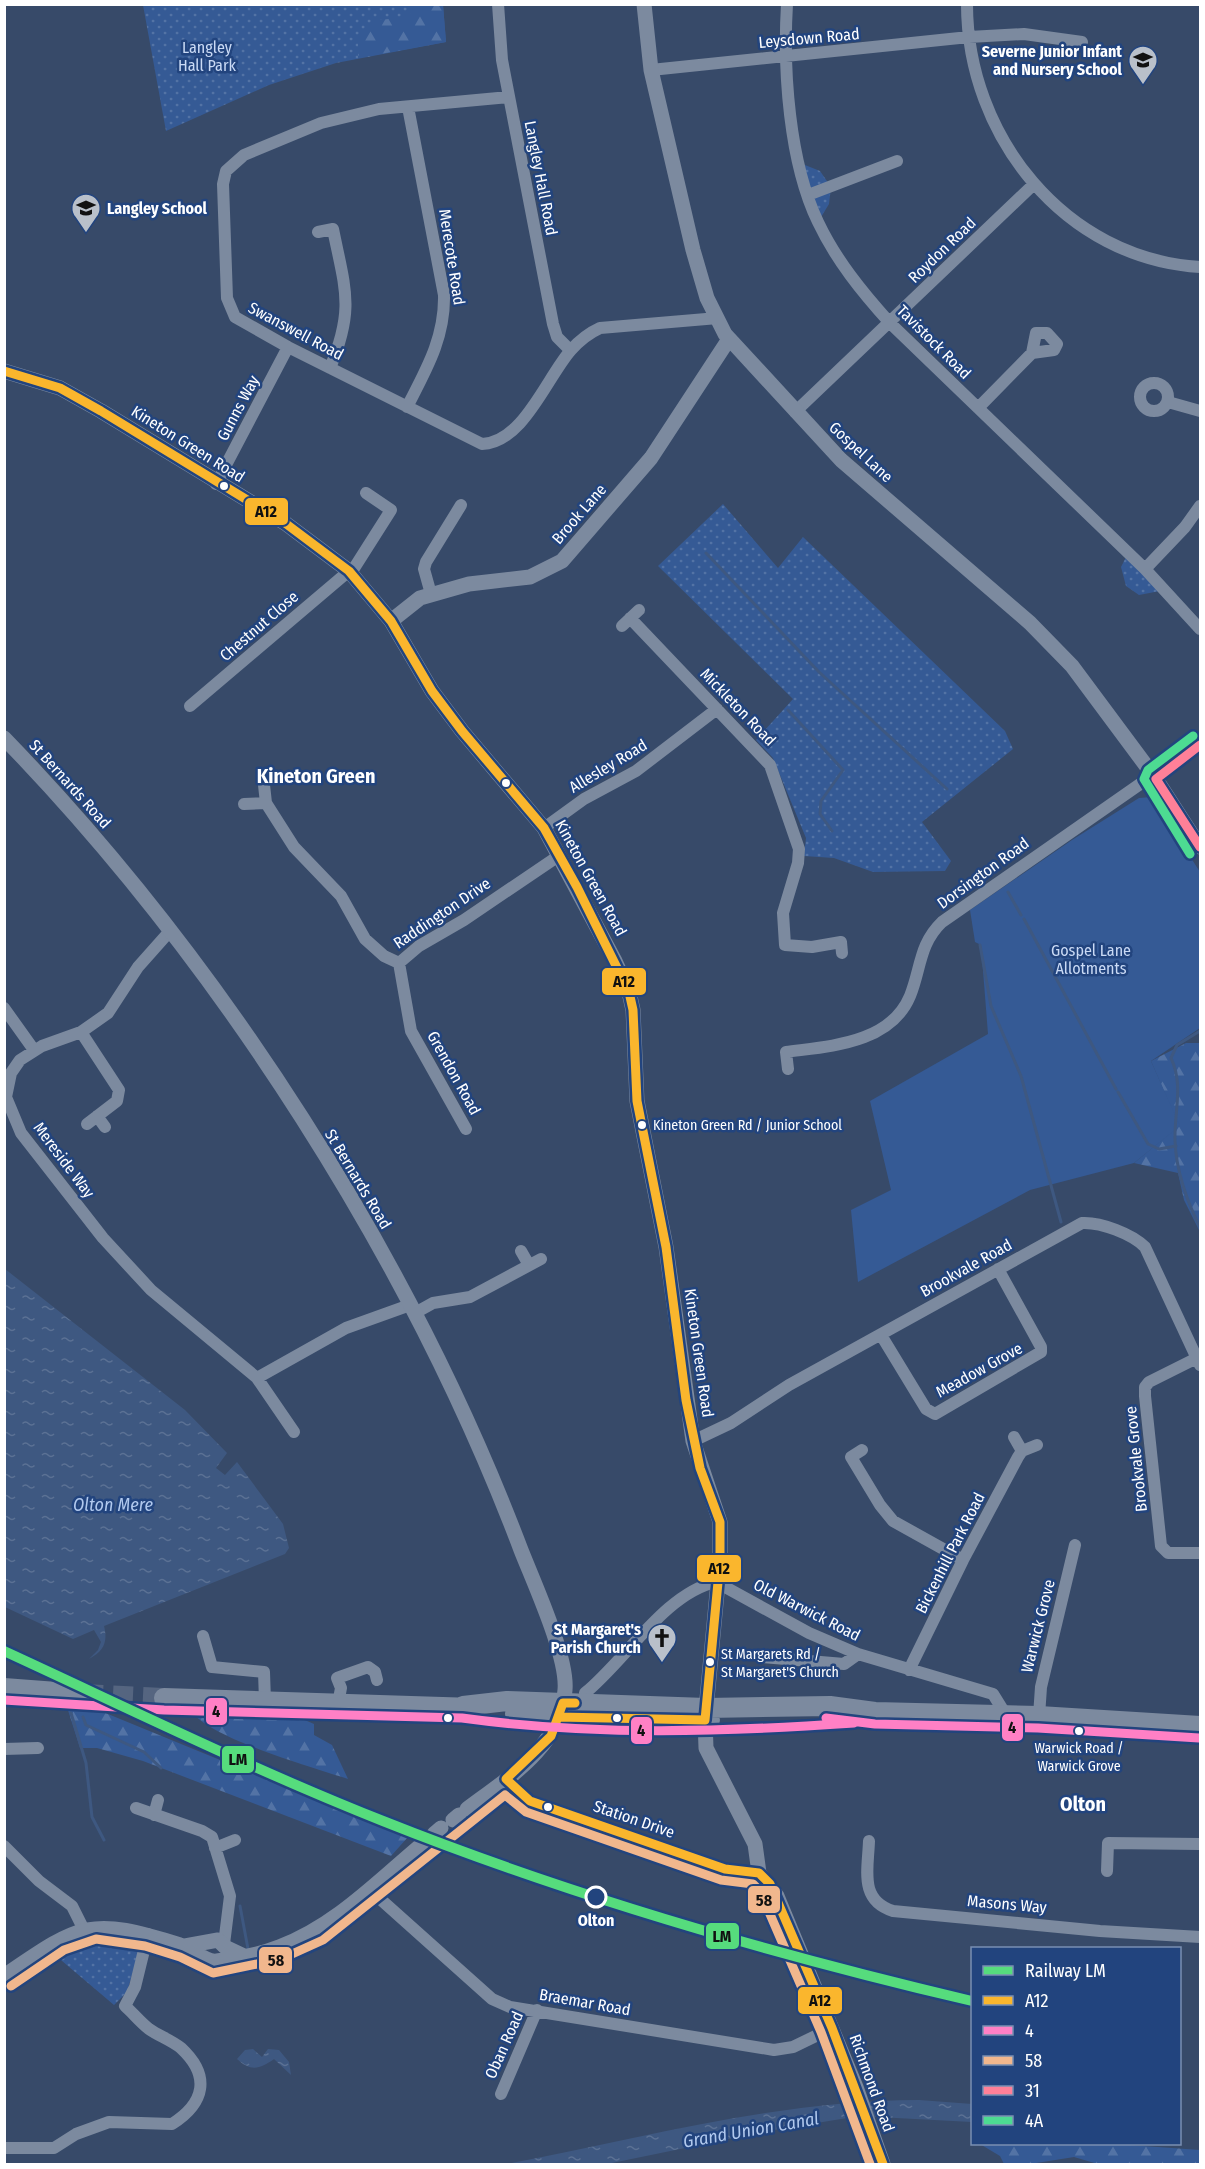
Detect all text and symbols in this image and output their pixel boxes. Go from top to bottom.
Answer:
street label: Leysdown Road [758,24,860,52]
park label: Langley Hall Park [178,38,237,75]
place label: Severne Junior Infant and Nursery School [982,42,1123,79]
school or university icon: Severne Junior Infant and Nursery School [1127,44,1159,86]
street label: Langley Hall Road [521,119,561,237]
school or university icon: Langley School [70,192,102,234]
place label: Langley School [107,199,208,218]
street label: Merecote Road [435,208,469,306]
street label: Roydon Road [904,213,980,287]
street label: Swanswell Road [245,298,347,364]
street label: Tavistock Road [893,301,975,383]
street label: Gunns Way [213,371,264,444]
street label: Kineton Green Road [128,402,248,486]
street label: Gospel Lane [825,418,897,486]
unlabelled marker [218,480,230,492]
street label: Brook Lane [548,480,610,548]
line badge: A12 [244,497,289,526]
text: A12 [254,502,278,521]
street label: Chestnut Close [216,587,302,665]
street label: Mickleton Road [696,664,780,750]
street label: Allesley Road [566,735,650,797]
street label: St Bernards Road [25,736,115,832]
district label: Kineton Green [257,764,375,788]
unlabelled marker [500,777,512,789]
street label: Kineton Green Road [551,817,631,939]
street label: Dorsington Road [933,833,1033,913]
street label: Raddington Drive [390,873,494,952]
park label: Gospel Lane Allotments [1051,941,1131,978]
line badge: A12 [601,967,647,996]
text: A12 [612,972,636,991]
street label: Grendon Road [423,1028,485,1118]
place label: Kineton Green Rd / Junior School [653,1117,842,1134]
street label: Mereside Way [29,1118,99,1202]
marker: Kineton Green Rd / Junior School [636,1119,648,1131]
street label: St Bernards Road [321,1126,395,1232]
street label: Brookvale Road [917,1235,1015,1301]
street label: Kineton Green Road [681,1287,717,1419]
street label: Meadow Grove [932,1338,1026,1402]
street label: Brookvale Grove [1121,1405,1151,1513]
street label: Bickenhill Park Road [911,1489,989,1617]
water label: Olton Mere [73,1494,153,1516]
line badge: A12 [696,1554,742,1583]
text: A12 [707,1559,731,1578]
street label: Old Warwick Road [750,1575,864,1645]
street label: Warwick Grove [1017,1577,1059,1674]
place label: St Margaret's Parish Church [551,1620,641,1657]
church icon: St Margaret's Parish Church [646,1622,678,1664]
place label: St Margarets Rd / St Margaret'S Church [721,1646,839,1681]
marker: St Margarets Rd / St Margaret'S Church [704,1656,716,1668]
line badge: 4 [205,1697,228,1726]
text: 4 [212,1702,220,1721]
unlabelled marker [442,1712,454,1724]
unlabelled marker [611,1712,623,1724]
line badge: 4 [1001,1713,1024,1742]
line badge: 4 [630,1716,653,1745]
text: 4 [1008,1718,1016,1737]
text: 4 [637,1721,645,1740]
marker: Warwick Road / Warwick Grove [1073,1725,1085,1737]
place label: Warwick Road / Warwick Grove [1034,1740,1124,1775]
line badge: LM [221,1745,255,1774]
text: LM [229,1750,248,1769]
district label: Olton [1060,1792,1106,1816]
street label: Station Drive [591,1796,677,1842]
unlabelled marker [542,1801,554,1813]
line badge: 58 [747,1885,781,1914]
marker: Olton [585,1886,607,1908]
text: 58 [756,1891,773,1910]
street label: Masons Way [967,1891,1048,1917]
place label: Olton [578,1911,614,1930]
line badge: LM [705,1922,740,1950]
text: LM [713,1927,732,1946]
line badge: 58 [258,1946,293,1974]
legend [971,1947,1181,2145]
text: 58 [268,1951,285,1970]
text: Railway LM [1025,1960,1106,1982]
street label: Braemar Road [538,1985,632,2019]
line badge: A12 [797,1986,843,2015]
text: A12 [1025,1990,1049,2012]
text: A12 [808,1991,832,2010]
street label: Oban Road [481,2008,527,2082]
text: 4 [1025,2020,1034,2042]
street label: Richmond Road [846,2031,898,2135]
text: 58 [1025,2050,1042,2072]
text: 31 [1025,2080,1040,2102]
water label: Grand Union Canal [681,2107,821,2153]
text: 4A [1025,2110,1044,2132]

